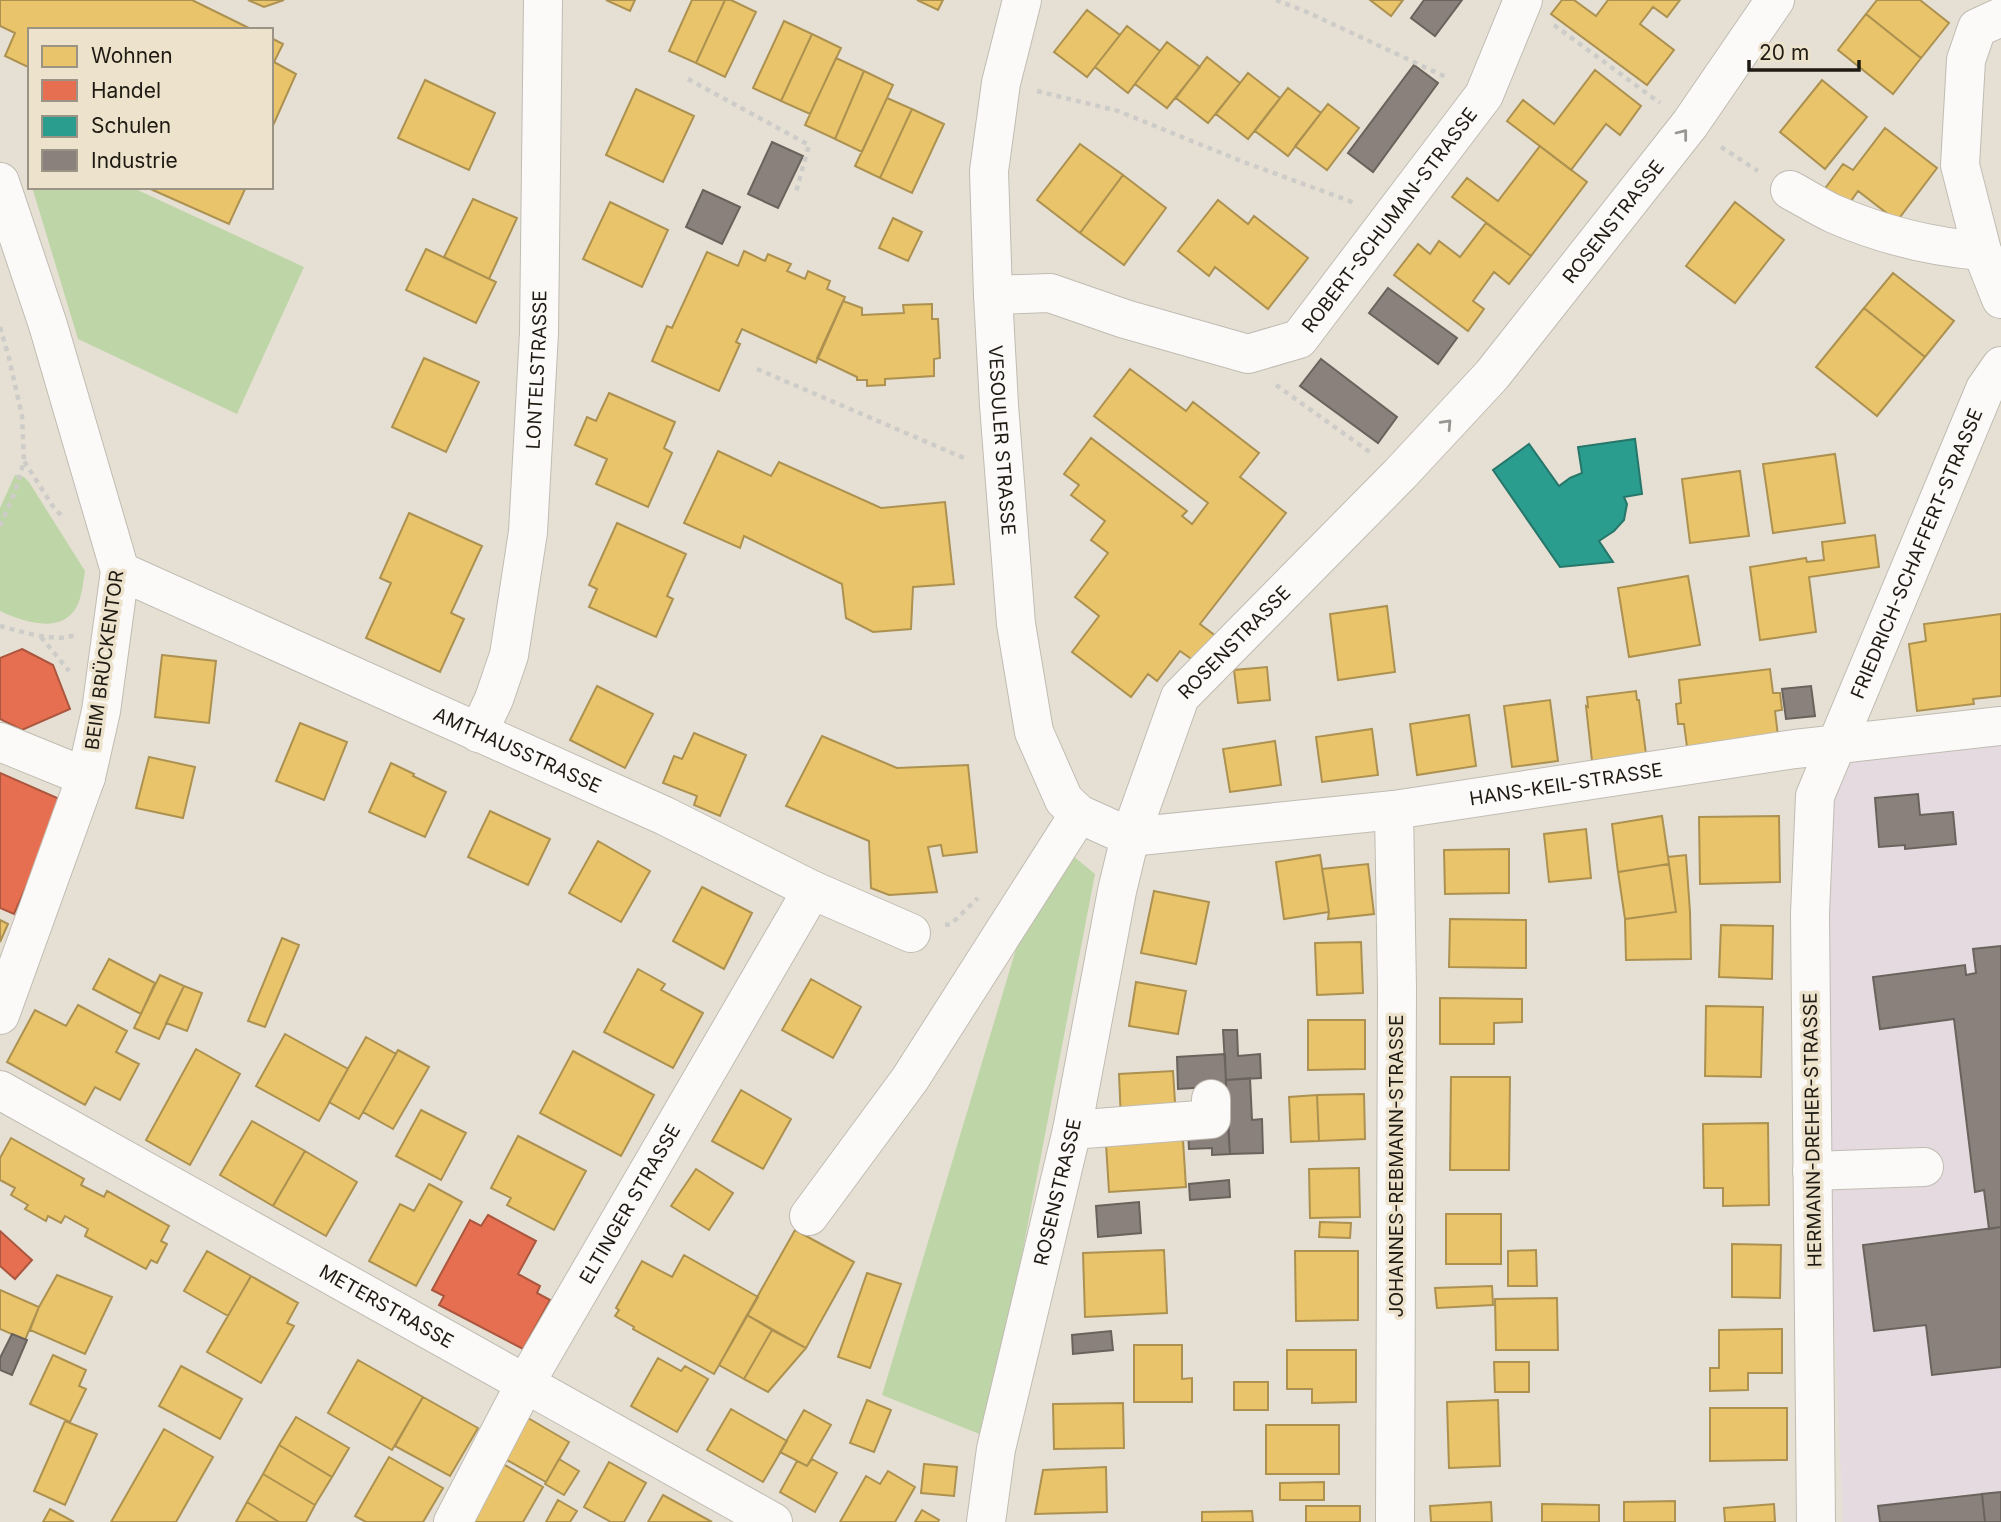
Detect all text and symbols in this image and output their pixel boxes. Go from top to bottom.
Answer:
legend [28,28,273,189]
scale bar [1749,28,1859,72]
text: 20 m [1759,40,1809,65]
text: Wohnen [91,43,173,68]
text: Handel [91,78,161,103]
street label: ROBERT-SCHUMAN-STRASSE [1297,103,1482,337]
text: Schulen [91,113,171,138]
one-way arrow [1674,129,1687,141]
text: Industrie [91,148,178,173]
street label: ROSENSTRASSE [1558,156,1669,288]
street label: LONTELSTRASSE [522,290,552,450]
street label: VESOULER STRASSE [984,344,1020,536]
street label: FRIEDRICH-SCHAFFERT-STRASSE [1846,405,1988,702]
one-way arrow [1438,419,1451,432]
street label: BEIM BRÜCKENTOR [81,569,128,751]
street label: ROSENSTRASSE [1173,581,1295,704]
street label: AMTHAUSSTRASSE [430,703,605,798]
street label: HANS-KEIL-STRASSE [1468,758,1664,810]
street label: HERMANN-DREHER-STRASSE [1799,992,1826,1268]
street label: JOHANNES-REBMANN-STRASSE [1385,1015,1408,1317]
street label: ROSENSTRASSE [1029,1117,1086,1268]
street label: ELTINGER STRASSE [575,1120,685,1288]
street label: METERSTRASSE [315,1260,458,1353]

